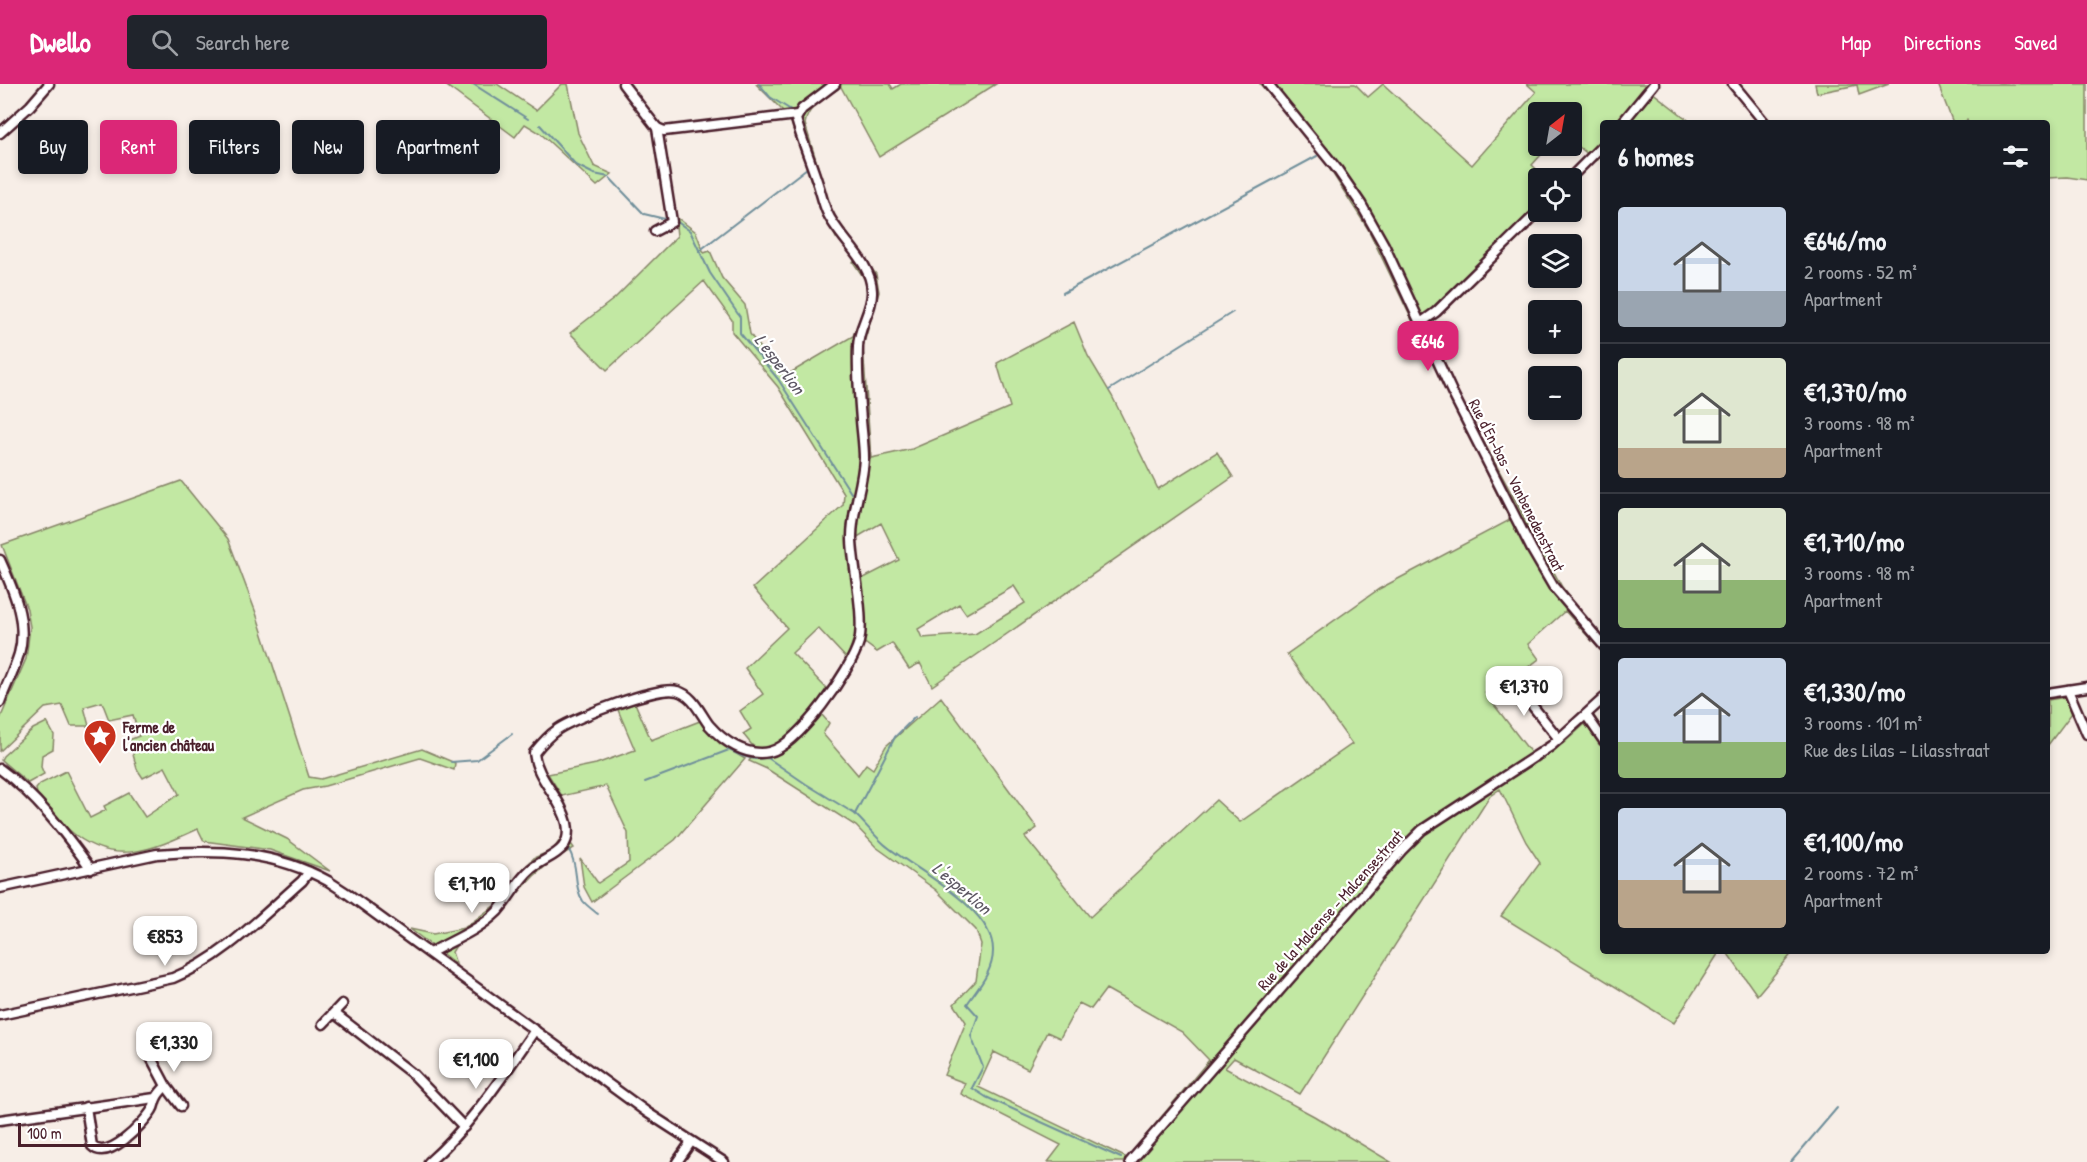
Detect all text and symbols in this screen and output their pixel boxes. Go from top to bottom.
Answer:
search box [127,15,547,69]
text: Dwello [30,23,91,61]
icon: search [148,26,181,59]
text: Search here [196,27,290,57]
text: Map [1841,28,1871,57]
text: Directions [1904,28,1981,57]
text: Saved [2014,28,2057,57]
north arrow [1528,102,1582,156]
map controls [1528,102,1582,420]
chip: Buy [18,120,88,174]
chip: Rent [100,120,177,174]
chip: Filters [189,120,280,174]
chip: New [292,120,364,174]
chip: Apartment [376,120,500,174]
text: 6 homes [1618,139,1694,174]
icon: filters [1999,140,2032,173]
button: locate [1528,168,1582,222]
text: €646/mo [1804,223,1886,258]
icon: home [1666,231,1738,303]
button: layers [1528,234,1582,288]
text: 2 rooms · 52 m² [1804,258,1917,285]
text: Apartment [1804,285,1882,312]
button: + [1528,300,1582,354]
pin: €646 [1392,321,1464,372]
text: €646 [1411,327,1445,354]
water label: L'esperlion [749,329,812,401]
button: − [1528,366,1582,420]
text: €1,370/mo [1804,374,1907,409]
icon: home [1666,382,1738,454]
street label: Rue d'En-bas - Vanbenedenstraat [1464,395,1570,576]
text: 3 rooms · 98 m² [1804,409,1915,436]
text: Apartment [1804,436,1882,463]
text: €1,710/mo [1804,524,1904,559]
icon: home [1666,532,1738,604]
text: 3 rooms · 98 m² [1804,559,1915,586]
text: Apartment [1804,586,1882,613]
pin: €1,370 [1475,666,1573,717]
text: €1,370 [1500,672,1548,699]
text: €1,330/mo [1804,674,1905,709]
icon: home [1666,682,1738,754]
text: 3 rooms · 101 m² [1804,709,1922,736]
place label: Ferme de l'ancien château [122,716,215,756]
place icon: Ferme de l'ancien château [82,718,118,765]
text: Rue des Lilas - Lilasstraat [1804,736,1989,763]
text: €1,100/mo [1804,824,1903,859]
street label: Rue de la Malcense - Malcensestraat [1252,825,1408,995]
icon: home [1666,832,1738,904]
water label: L'esperlion [927,856,998,921]
text: 2 rooms · 72 m² [1804,859,1918,886]
pin: €1,710 [423,863,521,914]
text: €1,710 [448,869,496,896]
text: Apartment [1804,886,1882,913]
pin: €853 [129,916,201,967]
text: €853 [147,922,183,949]
pin: €1,330 [125,1022,223,1073]
text: €1,330 [150,1028,198,1055]
pin: €1,100 [427,1039,525,1090]
text: €1,100 [453,1045,499,1072]
scale bar [18,1120,141,1148]
text: 100 m [27,1122,62,1144]

